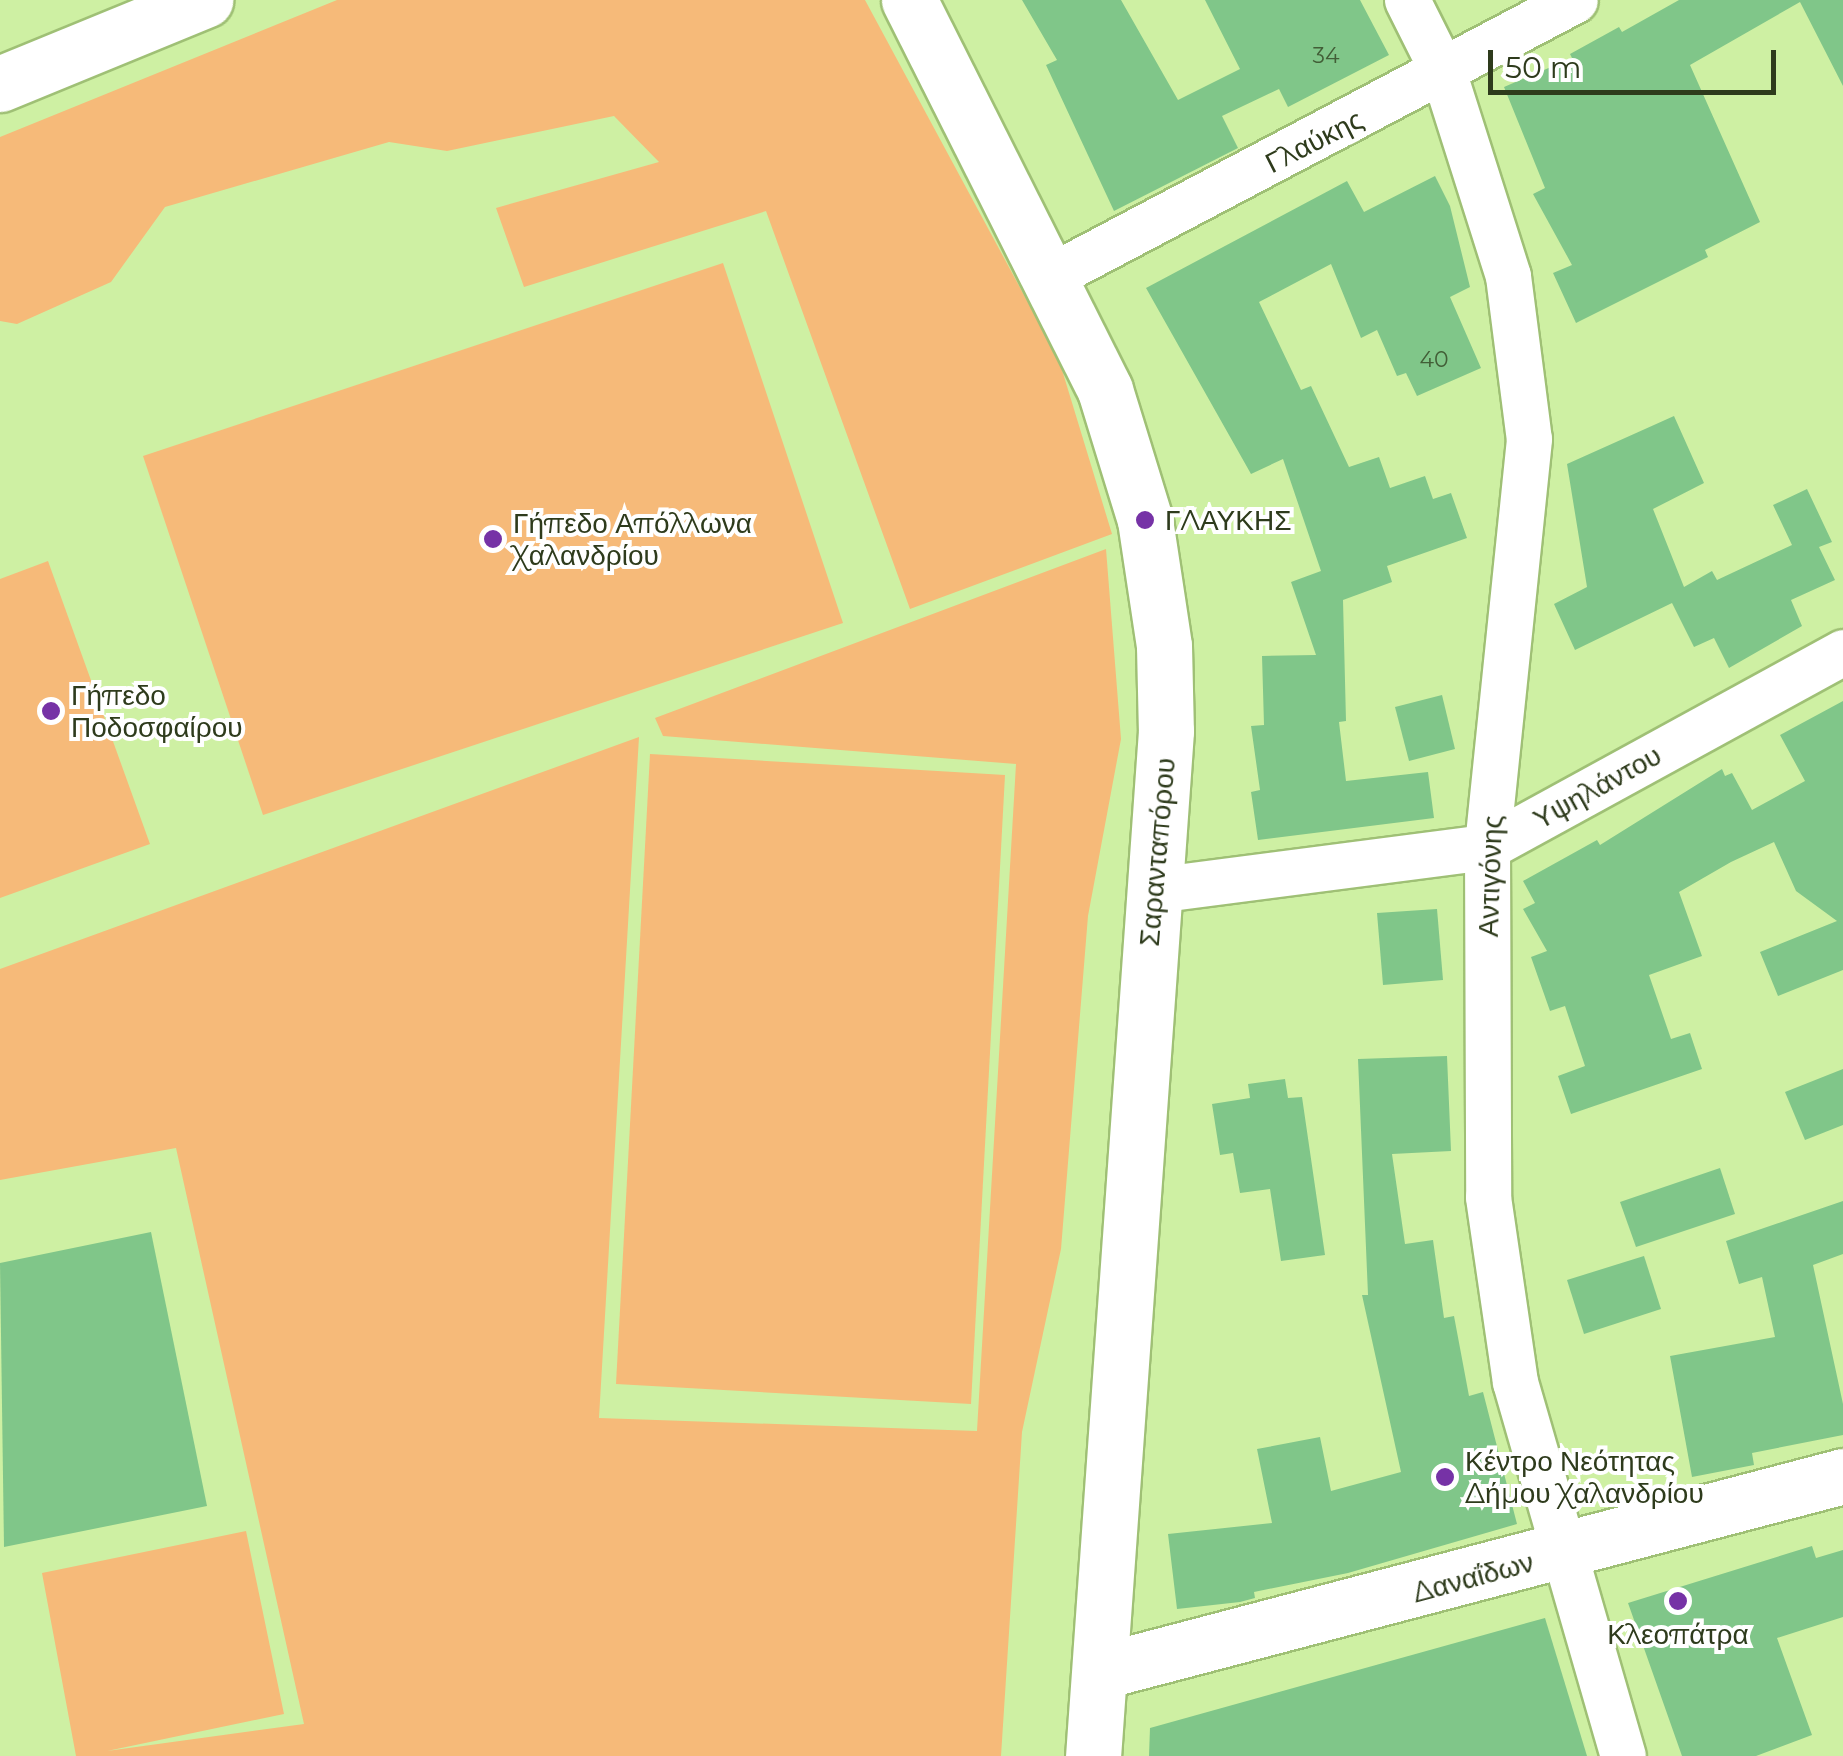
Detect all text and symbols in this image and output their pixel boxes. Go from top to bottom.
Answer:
scale bar [1493,30,1780,92]
house number: 34 [1313,43,1339,69]
text: 50 m [1505,49,1582,86]
street label: Γλαύκης [1260,102,1368,180]
house number: 40 [1419,347,1449,373]
place label: ΓΛΑΥΚΗΣ [1165,503,1291,537]
place label: Γήπεδο Απόλλωνα Χαλανδρίου [513,506,752,572]
marker: ΓΛΑΥΚΗΣ [1134,509,1156,531]
marker: Γήπεδο Απόλλωνα Χαλανδρίου [482,528,504,550]
place label: Γήπεδο Ποδοσφαίρου [71,678,243,744]
marker: Γήπεδο Ποδοσφαίρου [40,700,62,722]
street label: Υψηλάντου [1527,738,1667,836]
street label: Σαρανταπόρου [1132,756,1182,948]
street label: Αντιγόνης [1471,814,1509,938]
place label: Κέντρο Νεότητας Δήμου Χαλανδρίου [1465,1444,1704,1510]
marker: Κέντρο Νεότητας Δήμου Χαλανδρίου [1434,1466,1456,1488]
street label: Δαναΐδων [1409,1545,1537,1609]
marker: Κλεοπάτρα [1667,1590,1689,1612]
place label: Κλεοπάτρα [1607,1617,1749,1651]

